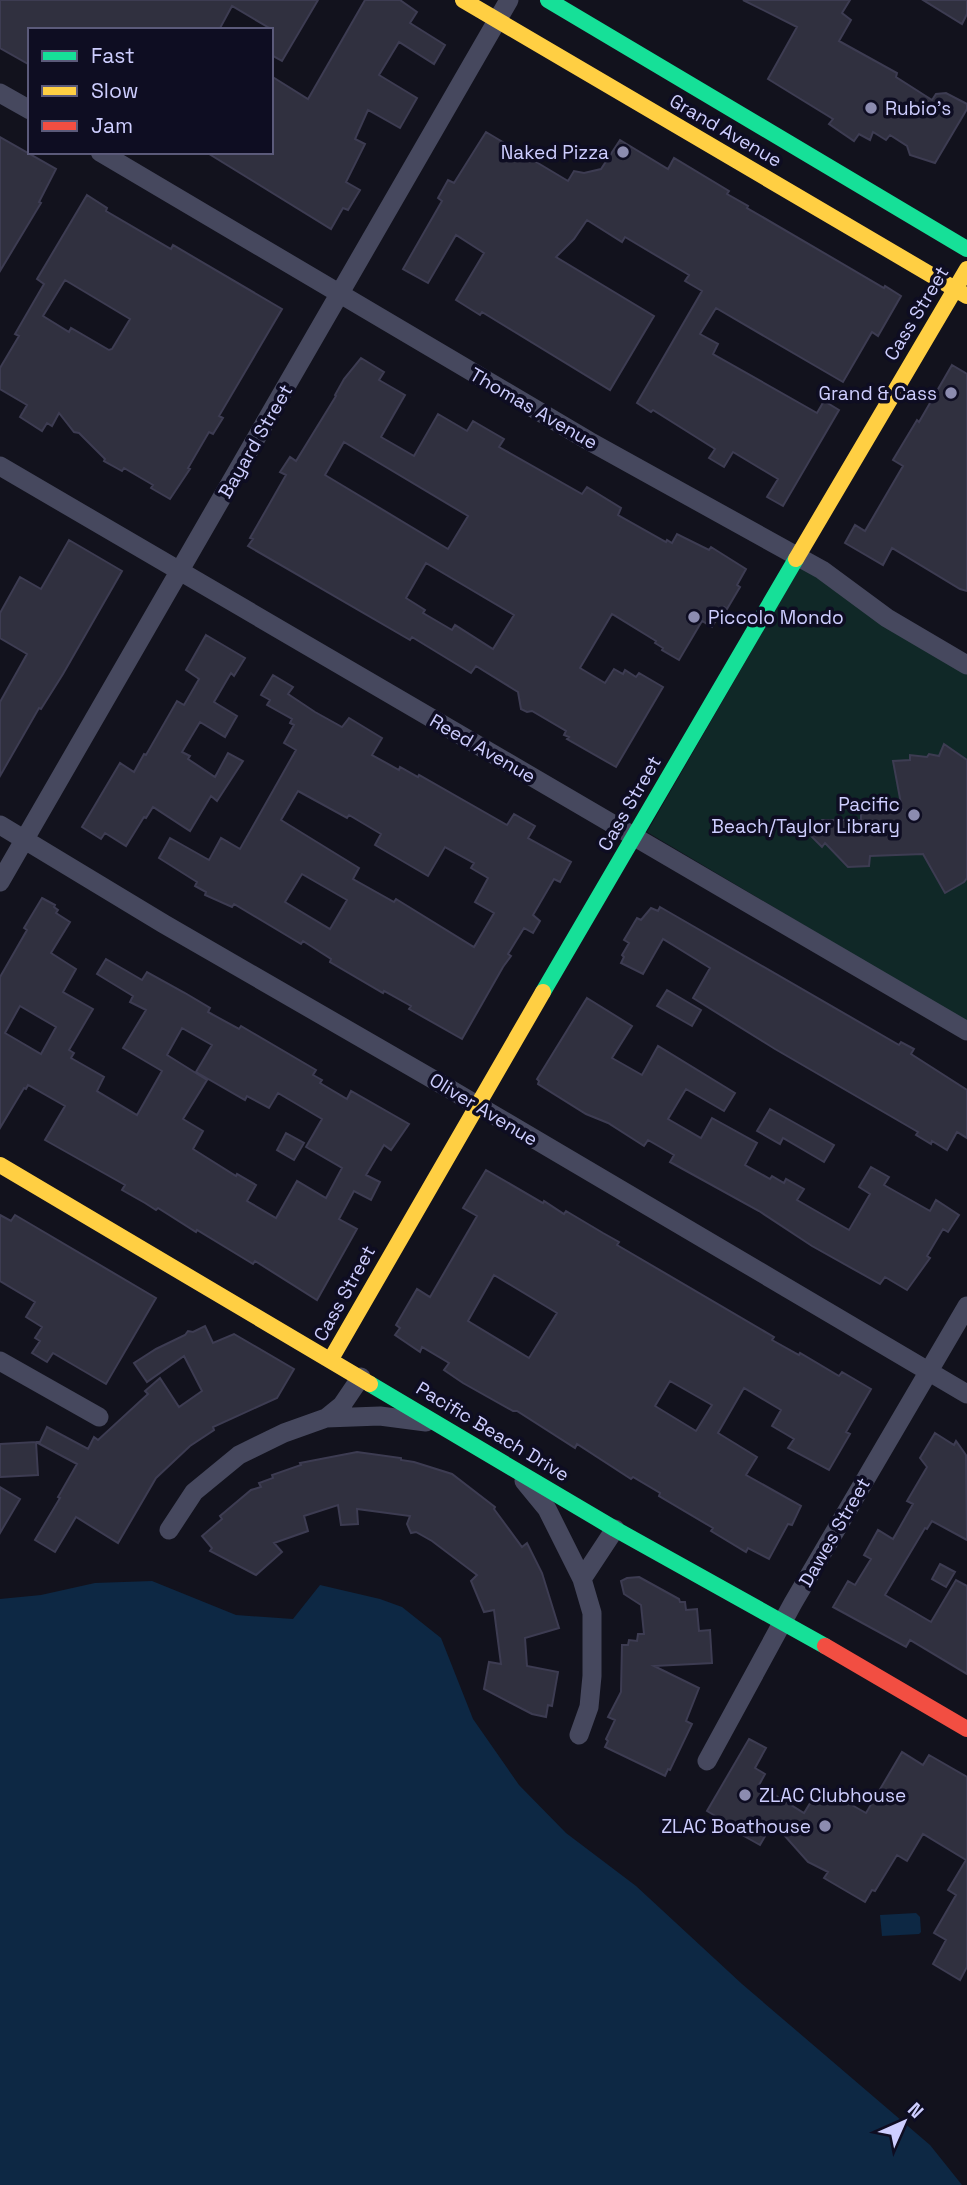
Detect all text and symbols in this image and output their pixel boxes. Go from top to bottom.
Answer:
legend [28,28,273,154]
text: Fast [91,42,135,69]
text: Slow [91,77,139,104]
street label: Grand Avenue [665,88,787,173]
place label: Rubio's [885,96,951,121]
marker: Rubio's [863,100,879,116]
text: Jam [91,112,133,139]
place label: Naked Pizza [501,140,609,165]
marker: Naked Pizza [615,144,631,160]
street label: Cass Street [878,261,954,365]
street label: Thomas Avenue [465,362,602,455]
street label: Bayard Street [213,380,298,503]
place label: Grand & Cass [818,381,937,406]
marker: Grand & Cass [943,385,959,401]
place label: Piccolo Mondo [708,605,844,630]
marker: Piccolo Mondo [686,609,702,625]
street label: Reed Avenue [425,708,540,789]
street label: Cass Street [592,751,667,855]
place label: Pacific Beach/Taylor Library [711,792,900,839]
marker: Pacific Beach/Taylor Library [906,807,922,823]
street label: Oliver Avenue [425,1067,542,1152]
street label: Cass Street [308,1241,381,1346]
street label: Pacific Beach Drive [411,1376,574,1487]
street label: Dawes Street [793,1473,876,1592]
place label: ZLAC Clubhouse [759,1783,906,1808]
marker: ZLAC Clubhouse [737,1787,753,1803]
place label: ZLAC Boathouse [661,1814,811,1839]
marker: ZLAC Boathouse [817,1818,833,1834]
north arrow [869,2087,939,2157]
text: N [902,2097,929,2124]

